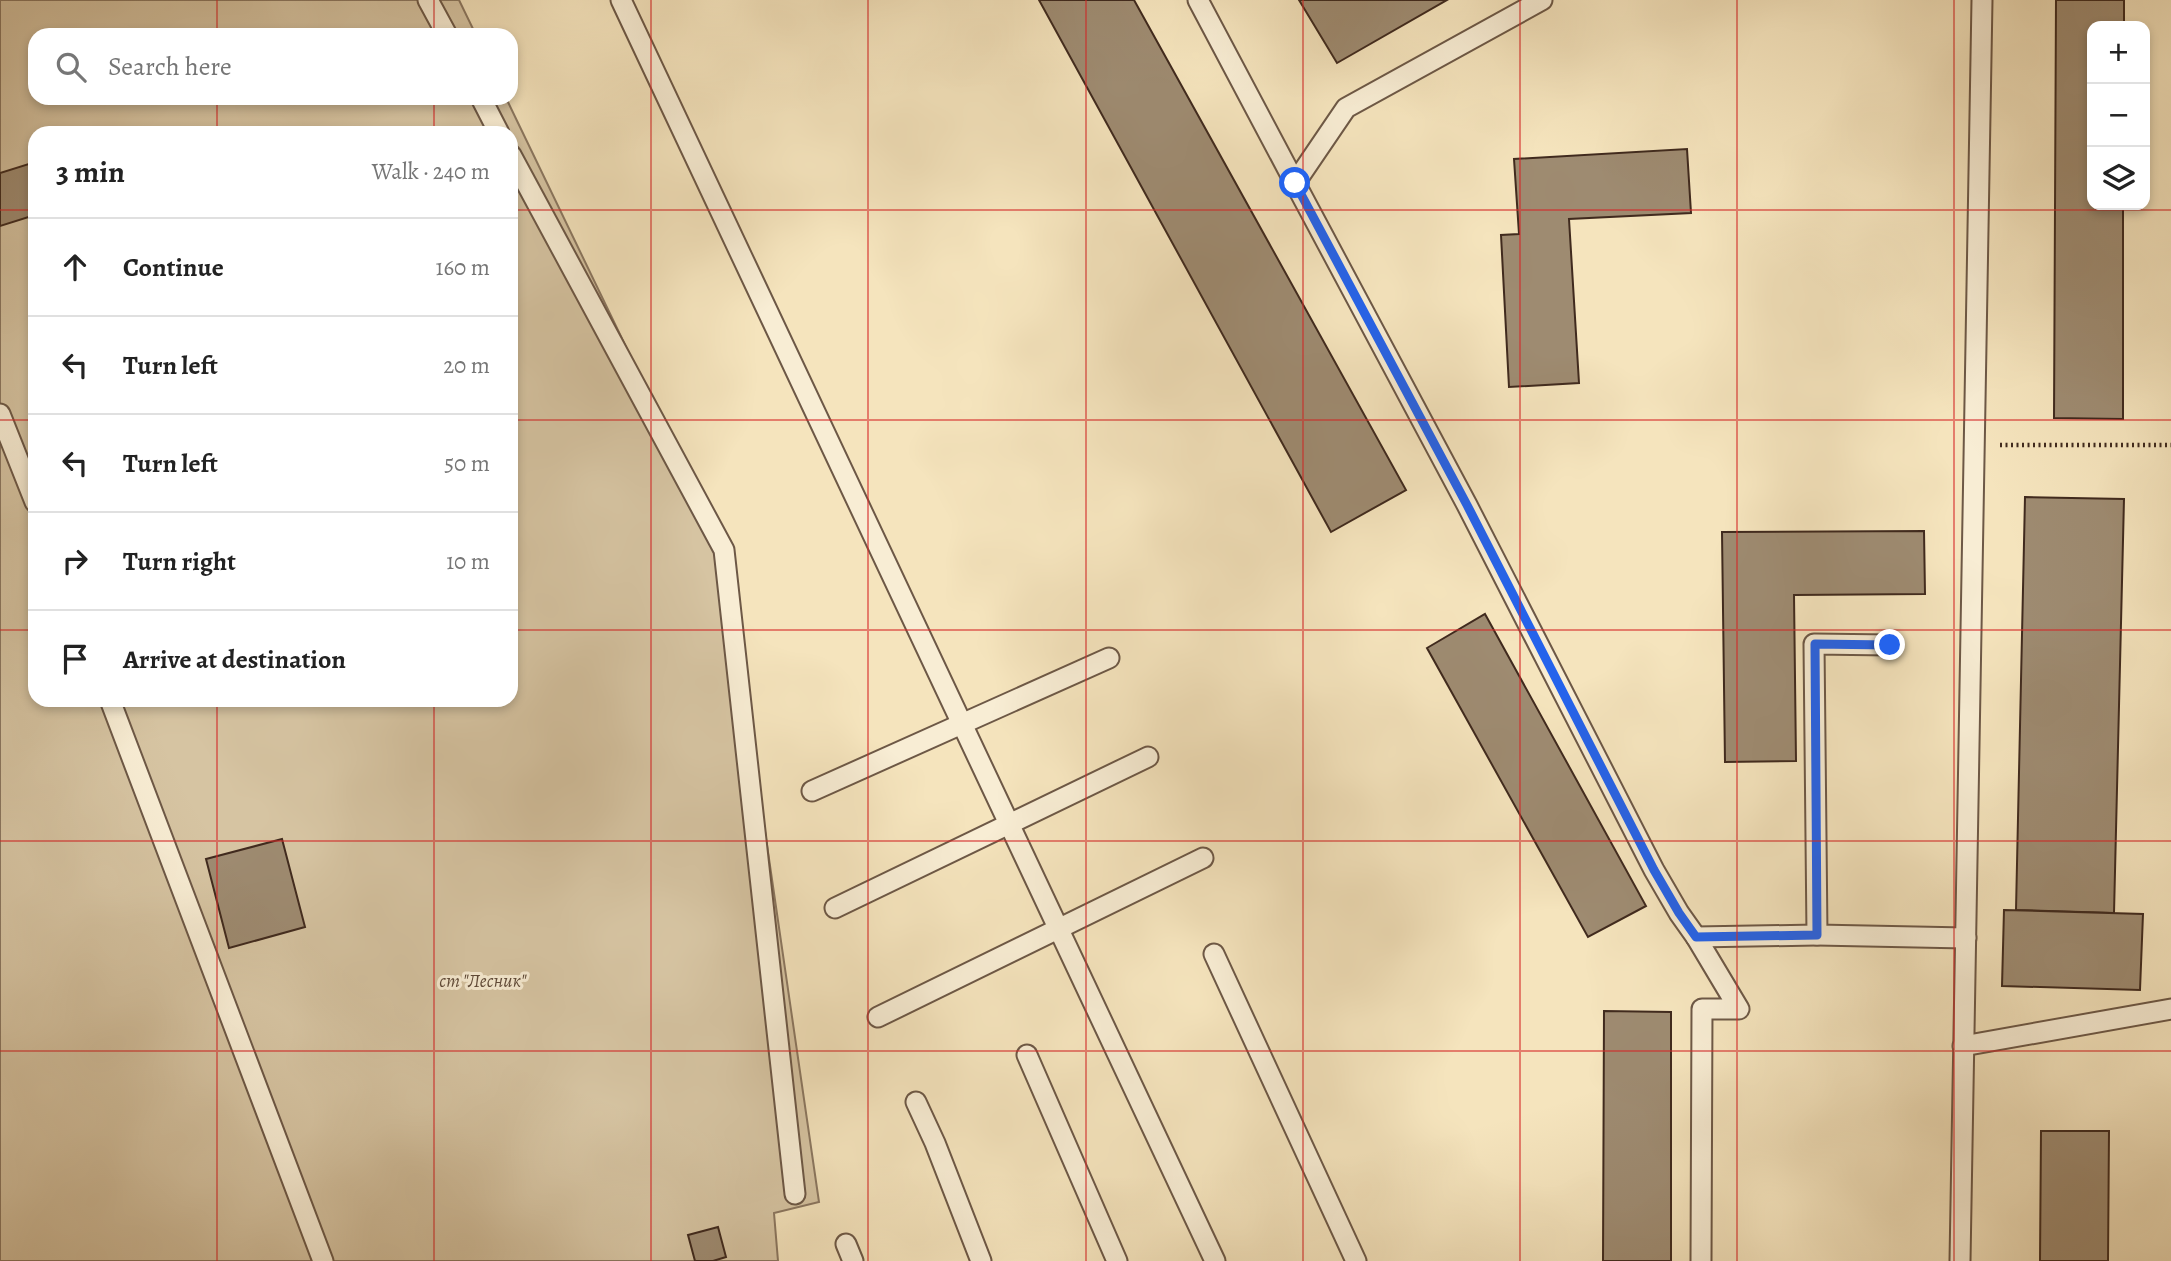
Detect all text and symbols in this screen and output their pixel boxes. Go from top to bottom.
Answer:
map controls [2087,21,2150,210]
button: + [2087,21,2150,84]
search box [28,28,518,105]
icon: search [52,48,90,86]
text: Search here [108,49,232,84]
button: − [2087,84,2150,147]
button: layers [2087,147,2150,210]
text: 3 min [56,152,125,192]
text: Walk · 240 m [372,156,490,187]
route start [1279,167,1310,198]
icon: ahead [56,248,94,286]
text: Continue [123,250,224,285]
text: 160 m [436,252,490,283]
icon: left [56,346,94,384]
text: Turn left [123,348,218,383]
text: 20 m [443,350,490,381]
icon: left [56,444,94,482]
text: Turn left [123,446,218,481]
text: 50 m [444,448,490,479]
icon: right [56,542,94,580]
text: Turn right [123,544,236,579]
text: 10 m [446,546,490,577]
route end [1874,629,1905,660]
icon: arrive [56,640,94,678]
text: Arrive at destination [123,642,346,677]
park label: ст "Лесник" [439,968,527,994]

